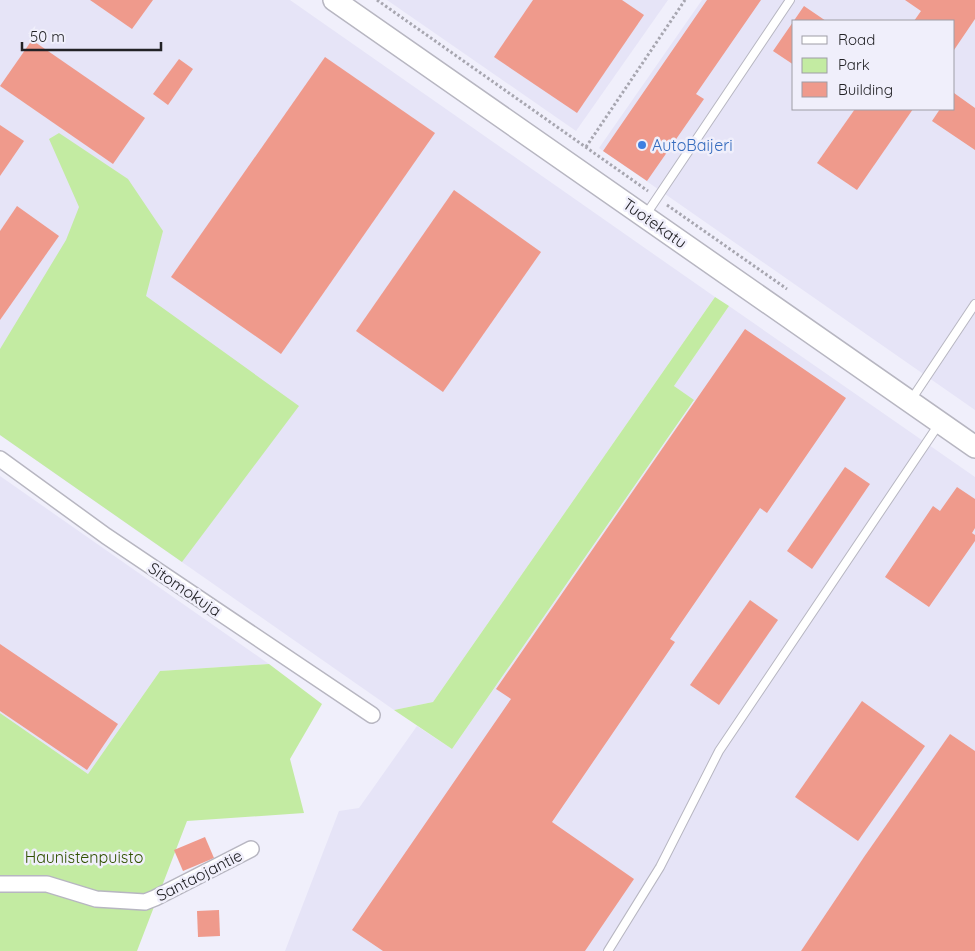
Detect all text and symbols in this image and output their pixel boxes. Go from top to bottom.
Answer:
scale bar [22,20,161,52]
legend [792,20,955,110]
text: 50 m [30,27,65,46]
text: Road [838,30,875,49]
text: Park [838,55,870,74]
text: Building [838,80,893,99]
place label: AutoBaijeri [652,135,733,155]
marker: AutoBaijeri [636,139,648,151]
street label: Tuotekatu [619,194,691,252]
street label: Sitomokuja [145,557,225,621]
street label: Santaojantie [153,845,245,905]
park label: Haunistenpuisto [25,847,143,867]

